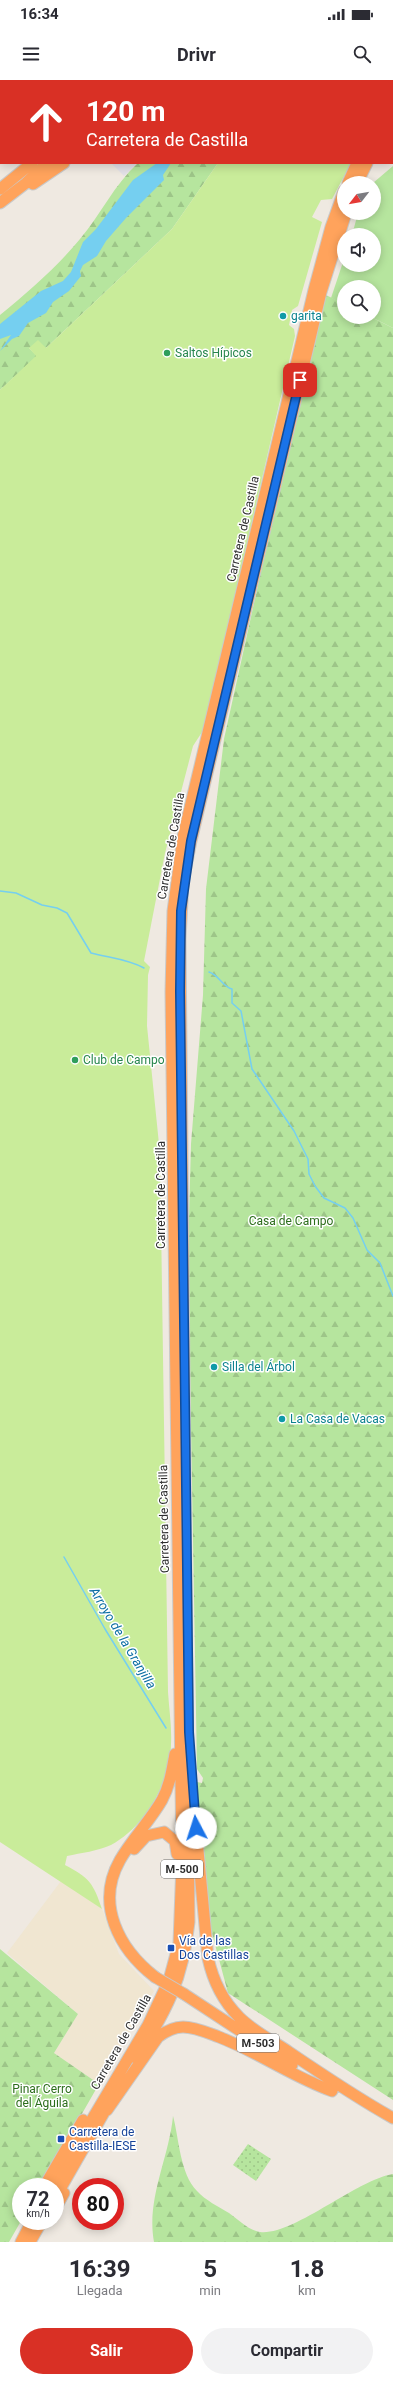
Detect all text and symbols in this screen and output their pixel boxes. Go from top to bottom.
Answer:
text: 16:34 [20,5,59,23]
icon: menu [20,43,42,65]
icon: search [351,43,373,65]
text: Drivr [177,44,216,65]
text: 120 m [86,95,165,128]
icon: ahead [20,96,72,148]
text: Carretera de Castilla [86,129,248,150]
north arrow [337,176,381,220]
map controls [337,176,381,324]
button: sound [337,228,381,272]
button: search [337,280,381,324]
place label: garita [291,309,322,323]
marker: garita [278,311,288,321]
place label: Saltos Hípicos [175,346,252,360]
marker: Saltos Hípicos [162,348,172,358]
pin [283,363,317,397]
icon: arrive [289,369,311,391]
street label: Carretera de Castilla [224,475,262,583]
street label: Carretera de Castilla [155,792,187,900]
place label: Club de Campo [83,1053,165,1067]
marker: Club de Campo [70,1055,80,1065]
street label: Carretera de Castilla [154,1141,168,1249]
park label: Casa de Campo [249,1214,333,1228]
place label: Silla del Árbol [222,1359,295,1374]
marker: Silla del Árbol [209,1362,219,1372]
place label: La Casa de Vacas [290,1412,385,1426]
marker: La Casa de Vacas [277,1414,287,1424]
street label: Carretera de Castilla [156,1465,172,1573]
water label: Arroyo de la Granjilla [86,1584,159,1692]
position arrow [175,1807,217,1849]
road number: M-500 [161,1860,203,1878]
place label: Vía de las Dos Castillas [179,1934,249,1962]
marker: Vía de las Dos Castillas [166,1943,176,1953]
street label: Carretera de Castilla [88,1992,154,2092]
road number: M-503 [237,2034,279,2052]
park label: Pinar Cerro del Águila [12,2082,72,2110]
place label: Carretera de Castilla-IESE [69,2125,136,2153]
marker: Carretera de Castilla-IESE [56,2134,66,2144]
speed limit sign: 80 [72,2178,124,2230]
text: 72 [27,2187,49,2211]
text: km/h [26,2208,50,2219]
text: 16:39 [69,2255,131,2283]
text: 5 [203,2255,217,2283]
text: 1.8 [290,2255,324,2283]
text: Llegada [77,2283,123,2298]
text: min [199,2283,221,2298]
text: km [298,2283,316,2298]
button: Salir [20,2328,193,2374]
button: Compartir [201,2328,373,2374]

